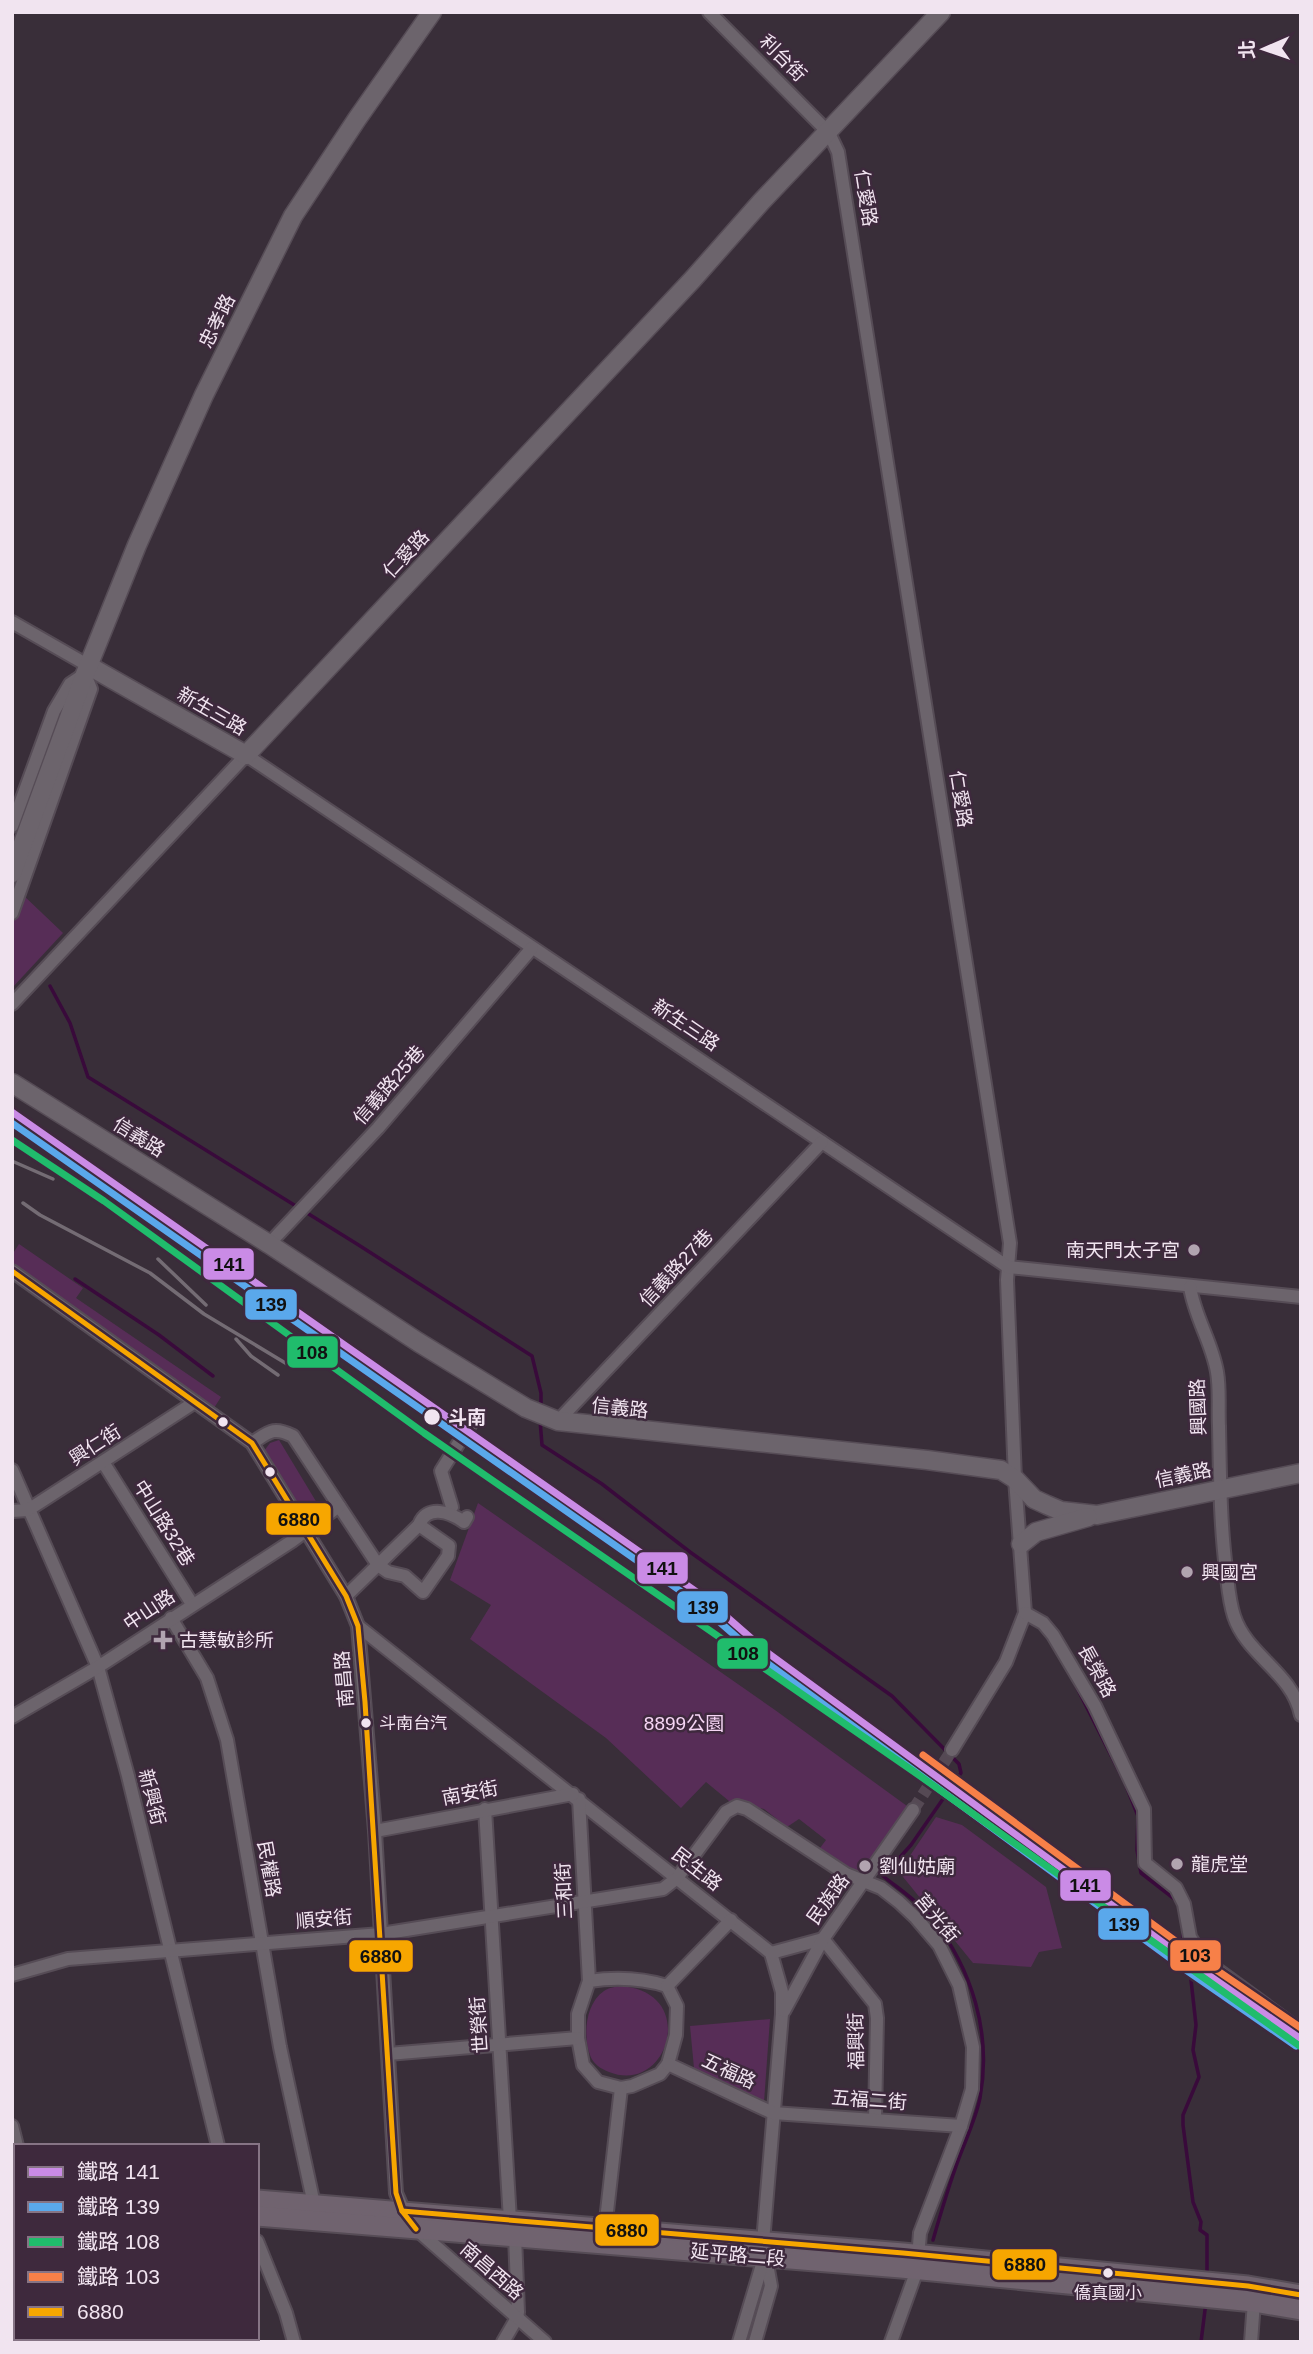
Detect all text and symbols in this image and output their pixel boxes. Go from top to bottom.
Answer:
north arrow [1229,14,1299,84]
street label: 利台街 [755,30,811,86]
text: 北 [1237,40,1258,59]
street label: 仁愛路 [851,168,881,228]
street label: 忠孝路 [195,291,239,351]
street label: 仁愛路 [379,526,433,582]
street label: 新生三路 [174,683,250,739]
street label: 仁愛路 [946,769,976,829]
street label: 新生三路 [649,995,723,1055]
street label: 信義路25巷 [349,1041,429,1129]
street label: 信義路 [109,1113,169,1161]
street label: 信義路27巷 [635,1225,717,1311]
place label: 南天門太子宮 [1066,1240,1180,1261]
marker: 南天門太子宮 [1186,1242,1202,1258]
line badge: 141 [202,1247,255,1281]
text: 141 [213,1254,245,1275]
line badge: 139 [244,1288,298,1321]
text: 139 [255,1294,287,1315]
line badge: 108 [286,1335,339,1369]
text: 108 [296,1342,328,1363]
street label: 興國路 [1187,1378,1209,1436]
street label: 信義路 [591,1395,649,1421]
marker: 斗南 [422,1407,442,1427]
place label: 斗南 [448,1407,486,1428]
unlabelled marker [216,1415,230,1429]
street label: 興仁街 [65,1421,125,1469]
street label: 信義路 [1153,1459,1213,1491]
unlabelled marker [263,1465,277,1479]
street label: 中山路32巷 [129,1476,199,1570]
line badge: 6880 [265,1502,332,1536]
text: 6880 [278,1509,320,1530]
line badge: 141 [636,1551,689,1585]
text: 141 [646,1558,678,1579]
place label: 興國宮 [1201,1562,1258,1583]
marker: 興國宮 [1179,1564,1195,1580]
street label: 中山路 [119,1585,179,1635]
line badge: 139 [676,1590,729,1624]
text: 139 [687,1597,719,1618]
marker: 古慧敏診所 [153,1630,173,1650]
place label: 古慧敏診所 [179,1630,274,1651]
line badge: 108 [716,1637,769,1670]
street label: 長榮路 [1074,1641,1120,1701]
text: 108 [727,1643,759,1664]
street label: 南昌路 [331,1650,357,1708]
park label: 8899公園 [644,1713,724,1734]
place label: 斗南台汽 [379,1714,447,1733]
marker: 斗南台汽 [359,1716,373,1730]
street label: 新興街 [135,1767,169,1827]
street label: 南安街 [440,1777,500,1809]
street label: 民權路 [254,1839,284,1899]
street label: 民生路 [668,1843,726,1895]
place label: 龍虎堂 [1191,1854,1248,1875]
place label: 劉仙姑廟 [879,1856,955,1877]
marker: 龍虎堂 [1169,1856,1185,1872]
marker: 劉仙姑廟 [857,1858,873,1874]
street label: 三和街 [552,1862,576,1920]
line badge: 141 [1059,1869,1112,1902]
street label: 民族路 [803,1870,853,1928]
text: 141 [1069,1875,1101,1896]
street label: 莒光街 [911,1889,963,1947]
street label: 順安街 [295,1906,353,1932]
line badge: 139 [1097,1907,1150,1941]
text: 139 [1108,1914,1140,1935]
line badge: 6880 [348,1939,414,1973]
line badge: 103 [1169,1939,1222,1972]
text: 103 [1179,1945,1211,1966]
text: 6880 [360,1946,402,1967]
street label: 世榮街 [467,1996,491,2054]
street label: 福興街 [845,2012,867,2070]
street label: 五福路 [699,2049,759,2093]
street label: 五福二街 [830,2087,908,2113]
legend [14,2144,259,2340]
text: 鐵路 141 [77,2160,160,2183]
text: 鐵路 139 [77,2195,160,2218]
line badge: 6880 [594,2213,660,2247]
text: 6880 [606,2220,648,2241]
text: 鐵路 108 [77,2230,160,2253]
street label: 南昌西路 [456,2238,528,2304]
street label: 延平路二段 [690,2240,786,2270]
line badge: 6880 [991,2248,1058,2281]
text: 6880 [1004,2254,1046,2275]
text: 鐵路 103 [77,2265,160,2288]
marker: 僑真國小 [1101,2266,1115,2280]
place label: 僑真國小 [1074,2284,1142,2303]
text: 6880 [77,2300,124,2323]

